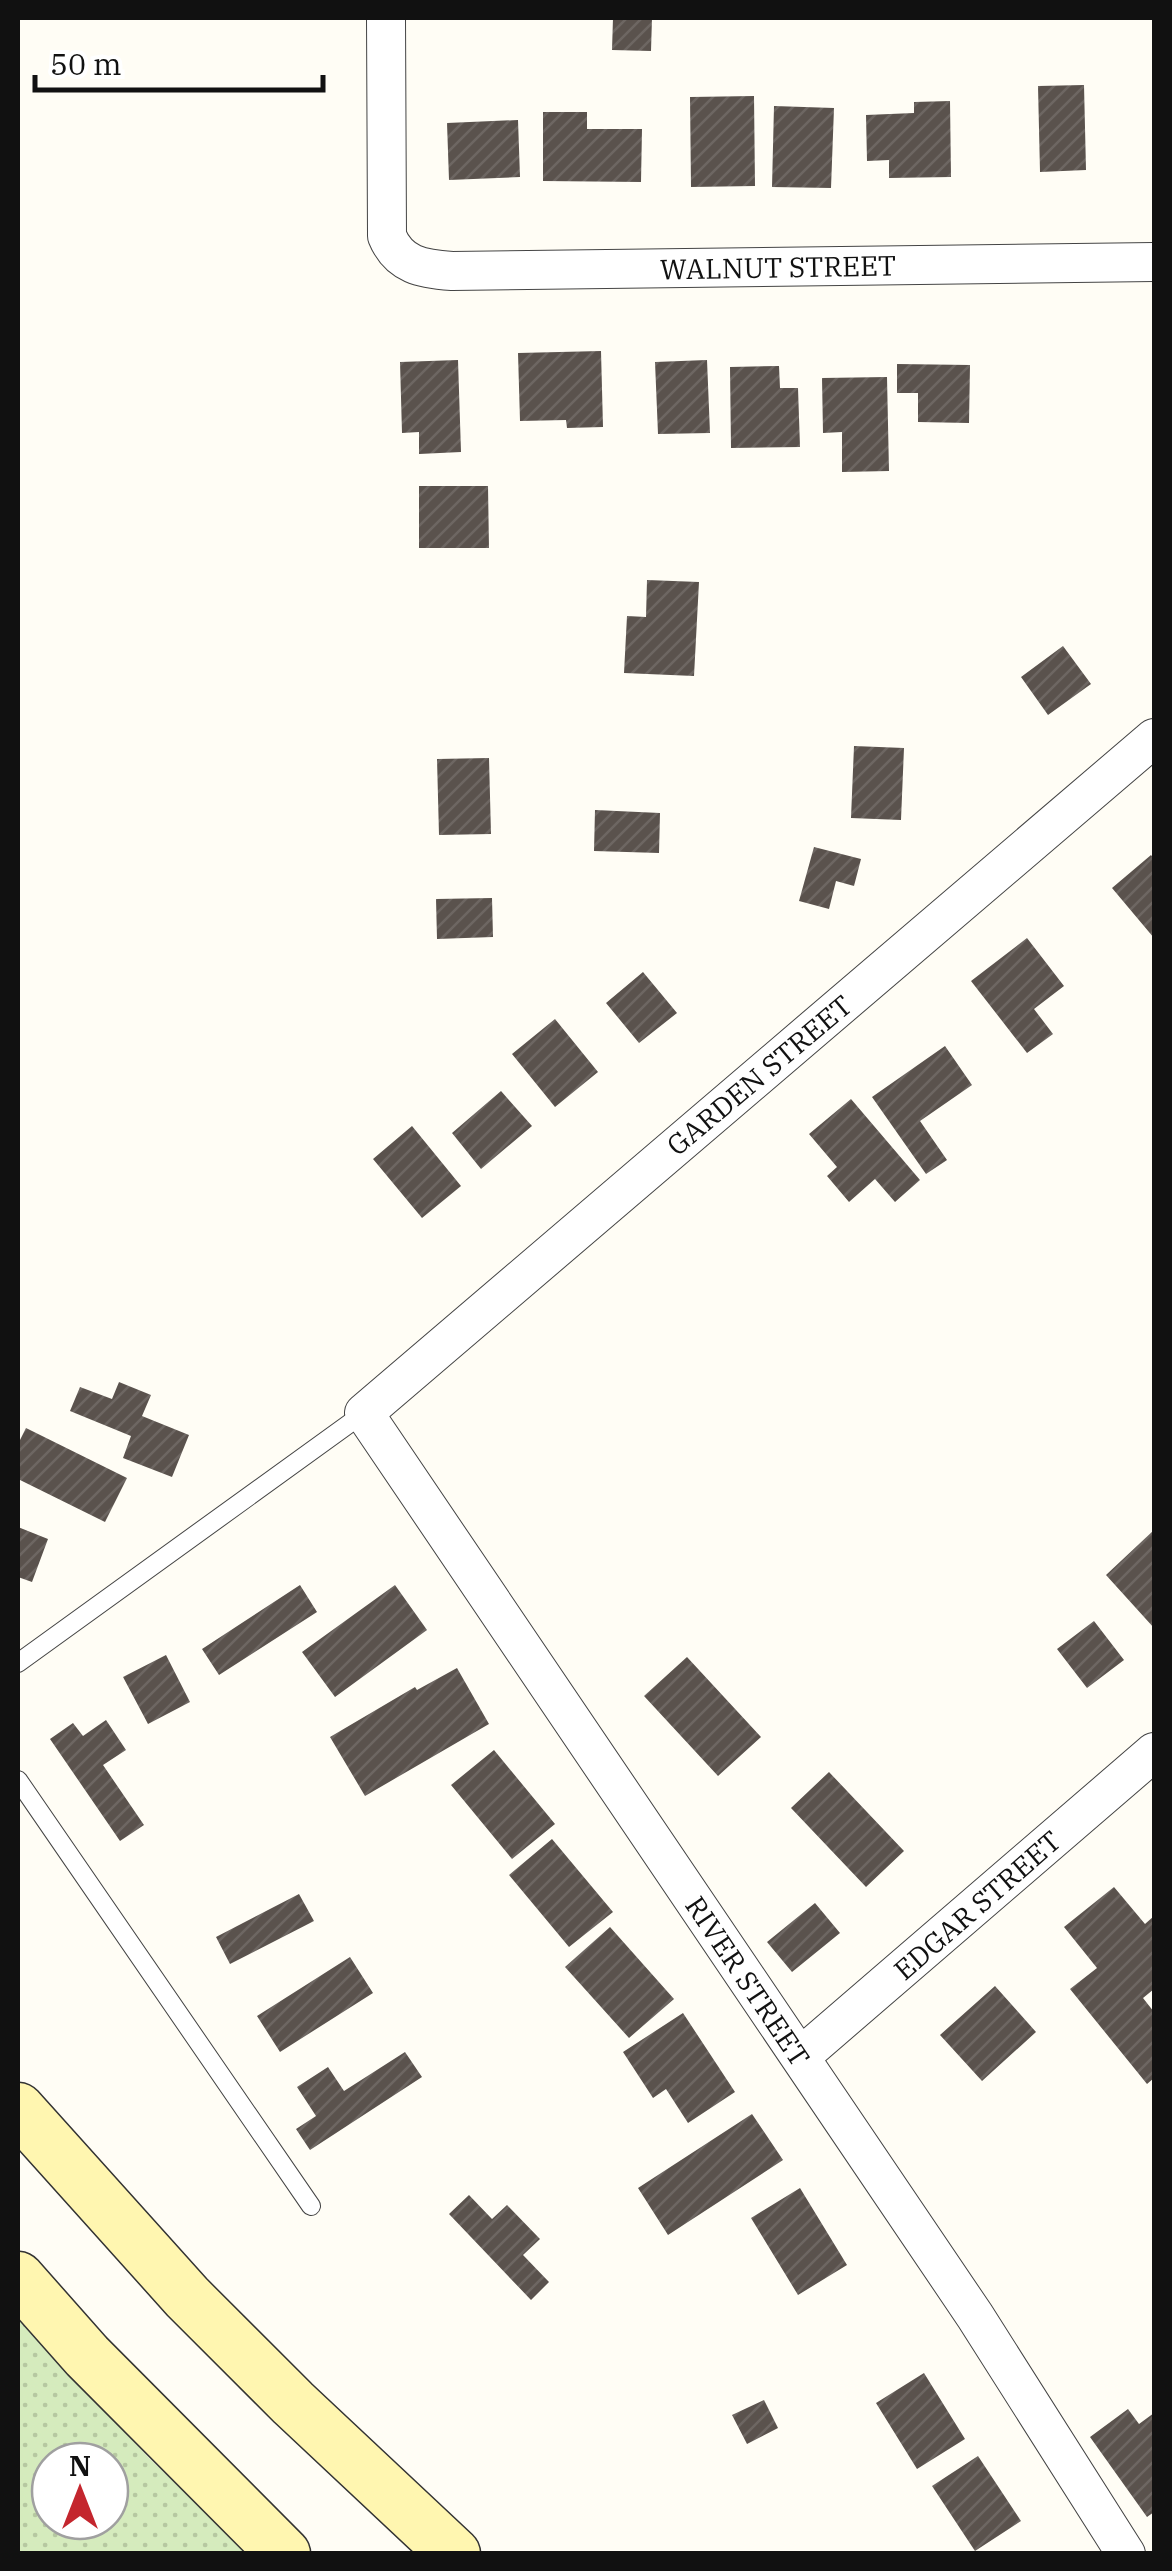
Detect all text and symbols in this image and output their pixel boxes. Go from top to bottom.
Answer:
scale bar [35,30,322,92]
text: 50 m [50,44,122,83]
street label: WALNUT STREET [659,246,897,288]
street label: GARDEN STREET [659,987,859,1163]
street label: EDGAR STREET [886,1822,1068,1988]
street label: RIVER STREET [677,1889,819,2073]
north arrow [30,2441,130,2541]
text: N [69,2447,91,2484]

